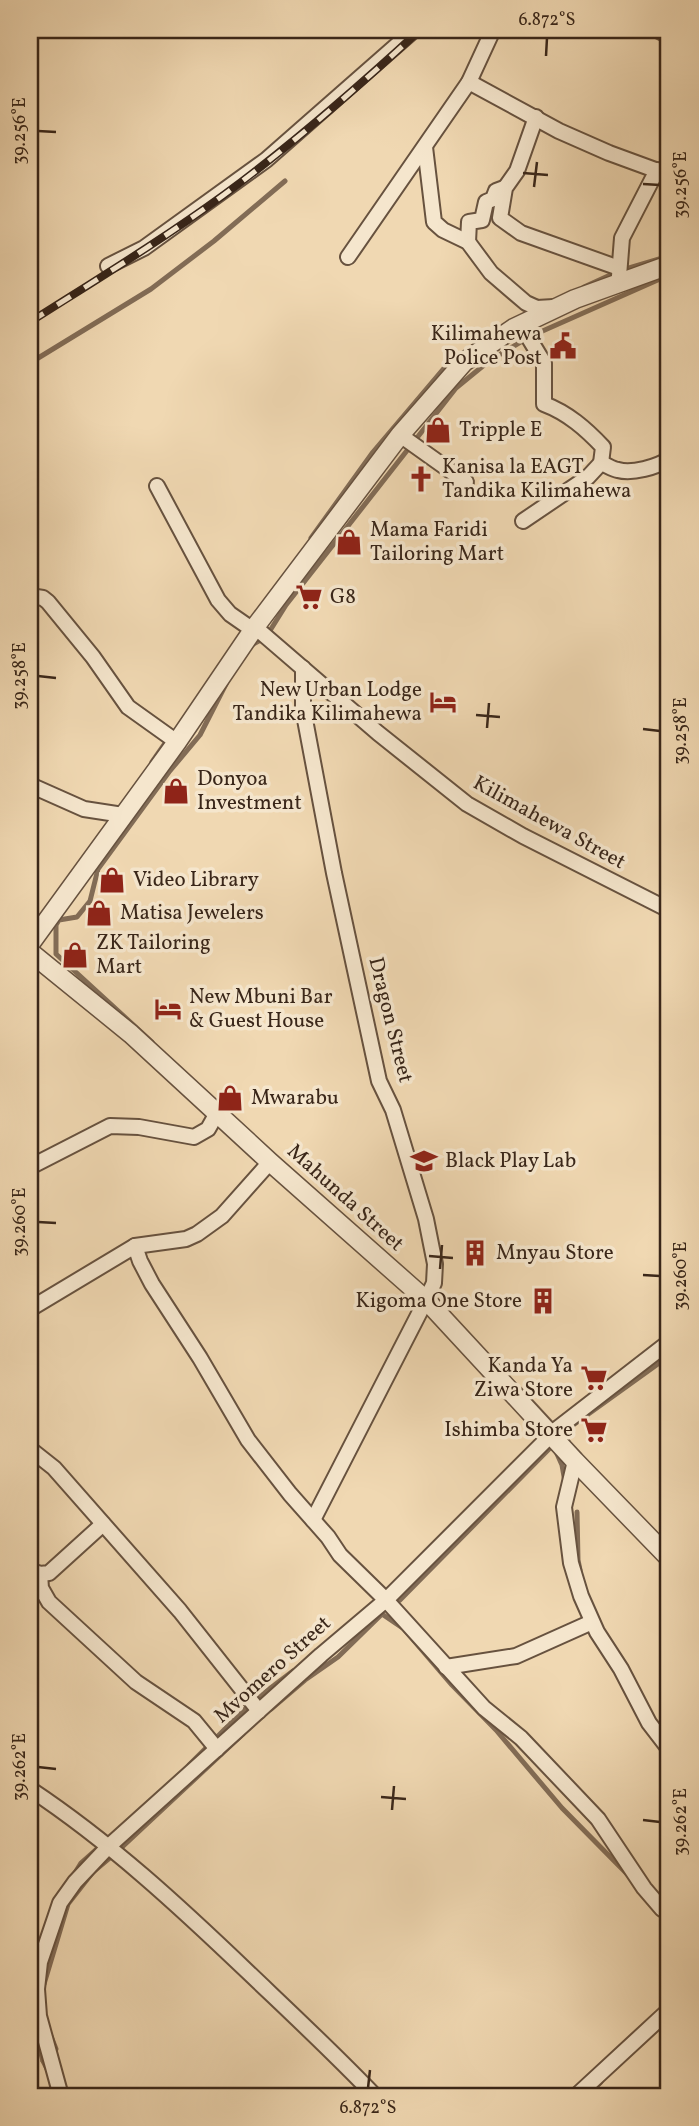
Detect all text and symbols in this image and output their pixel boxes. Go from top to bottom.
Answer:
text: 6.872°S [518,8,576,33]
text: 39.256°E [8,97,33,165]
text: 39.256°E [669,151,694,219]
place label: Kilimahewa Police Post [431,320,542,373]
public building icon: Kilimahewa Police Post [548,331,578,361]
shop icon: Tripple E [423,415,453,445]
place label: Tripple E [459,416,542,445]
place label: Kanisa la EAGT Tandika Kilimahewa [442,453,631,506]
church icon: Kanisa la EAGT Tandika Kilimahewa [406,464,436,494]
place label: Mama Faridi Tailoring Mart [370,516,504,569]
shop icon: Mama Faridi Tailoring Mart [334,527,364,557]
supermarket icon: G8 [294,582,324,612]
place label: G8 [330,583,356,612]
text: 39.258°E [8,642,33,710]
place label: New Urban Lodge Tandika Kilimahewa [233,676,422,729]
hotel icon: New Urban Lodge Tandika Kilimahewa [428,687,458,717]
text: 39.258°E [669,697,694,765]
place label: Donyoa Investment [197,765,302,818]
street label: Kilimahewa Street [467,769,631,877]
shop icon: Donyoa Investment [161,776,191,806]
shop icon: Video Library [97,865,127,895]
place label: Video Library [133,866,259,895]
shop icon: Matisa Jewelers [84,898,114,928]
place label: Matisa Jewelers [120,899,264,928]
place label: ZK Tailoring Mart [96,929,211,982]
shop icon: ZK Tailoring Mart [60,940,90,970]
street label: Dragon Street [360,954,420,1086]
place label: New Mbuni Bar & Guest House [189,983,333,1036]
hotel icon: New Mbuni Bar & Guest House [153,994,183,1024]
shop icon: Mwarabu [215,1083,245,1113]
place label: Mwarabu [251,1084,339,1113]
street label: Mahunda Street [280,1138,410,1258]
school or university icon: Black Play Lab [409,1146,439,1176]
place label: Black Play Lab [445,1147,576,1176]
text: 39.260°E [8,1187,33,1257]
building icon: Mnyau Store [460,1238,490,1268]
place label: Mnyau Store [496,1239,614,1268]
text: 39.260°E [669,1241,694,1311]
building icon: Kigoma One Store [528,1286,558,1316]
place label: Kigoma One Store [356,1287,522,1316]
place label: Kanda Ya Ziwa Store [474,1352,573,1405]
supermarket icon: Kanda Ya Ziwa Store [579,1363,609,1393]
supermarket icon: Ishimba Store [579,1415,609,1445]
place label: Ishimba Store [444,1416,573,1445]
street label: Mvomero Street [208,1610,338,1730]
text: 39.262°E [8,1733,33,1801]
text: 39.262°E [669,1788,694,1856]
text: 6.872°S [339,2096,397,2121]

